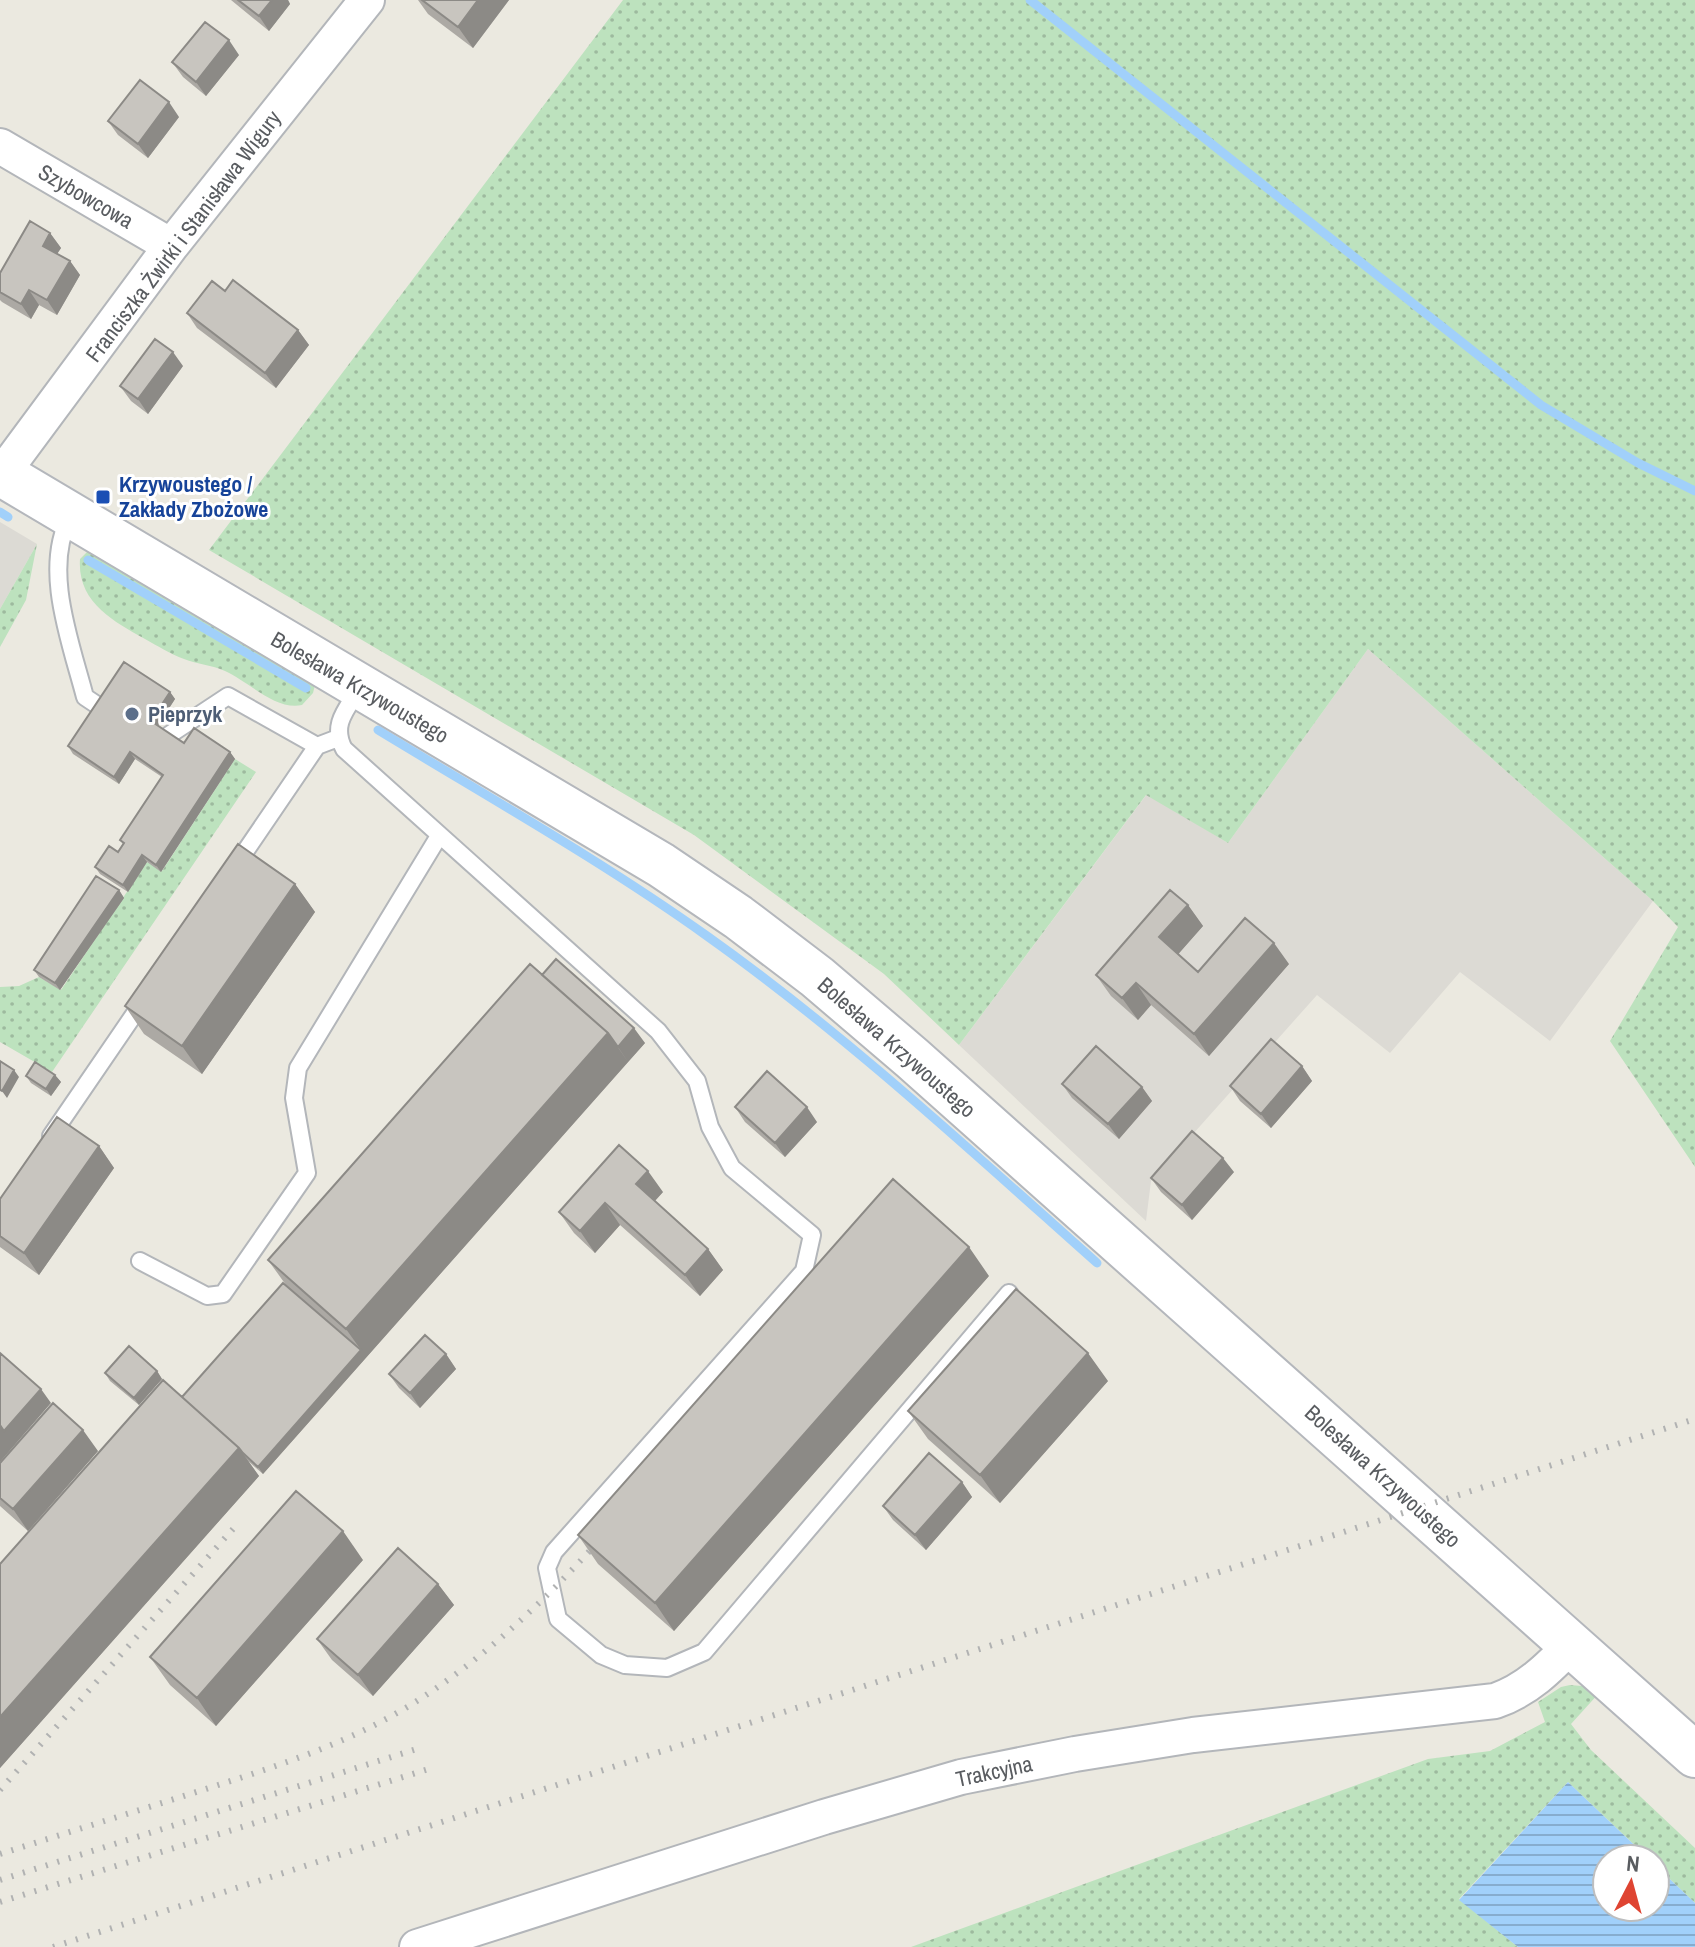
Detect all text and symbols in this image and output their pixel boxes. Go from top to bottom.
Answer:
street label: Franciszka Żwirki i Stanisława Wigury [78,104,288,368]
street label: Szybowcowa [33,157,139,235]
place label: Krzywoustego / Zakłady Zbożowe [119,469,268,524]
marker: Krzywoustego / Zakłady Zbożowe [94,488,112,506]
street label: Bolesława Krzywoustego [266,624,454,750]
place label: Pieprzyk [148,699,223,729]
marker: Pieprzyk [123,705,141,723]
street label: Bolesława Krzywoustego [811,970,983,1124]
street label: Bolesława Krzywoustego [1298,1398,1468,1554]
street label: Trakcyjna [953,1748,1035,1794]
north arrow [1591,1843,1671,1923]
text: N [1625,1848,1641,1879]

